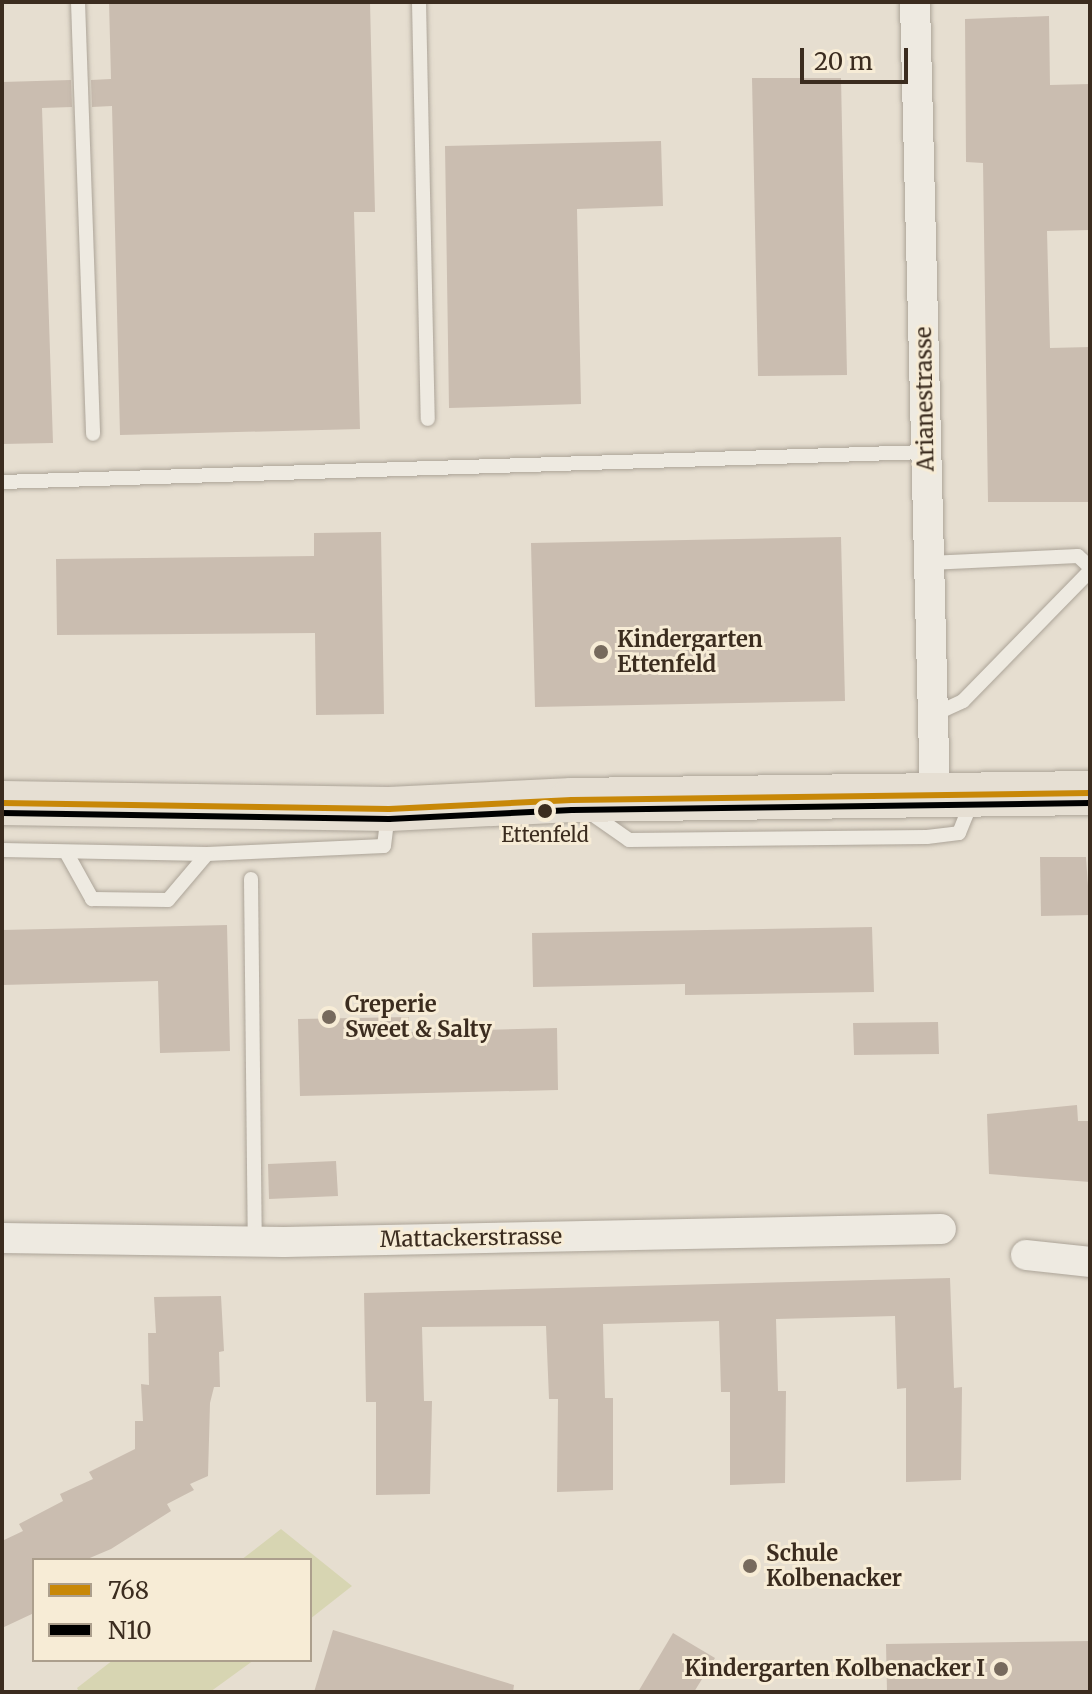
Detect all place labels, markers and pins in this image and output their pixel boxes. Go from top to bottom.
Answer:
place label: Kindergarten Ettenfeld [617,626,763,678]
marker: Kindergarten Ettenfeld [592,643,610,661]
marker: Ettenfeld [537,803,553,819]
place label: Ettenfeld [501,822,589,846]
place label: Creperie Sweet & Salty [345,991,492,1042]
marker: Creperie Sweet & Salty [320,1008,338,1026]
place label: Schule Kolbenacker [766,1540,902,1592]
marker: Schule Kolbenacker [741,1557,759,1575]
place label: Kindergarten Kolbenacker I [684,1656,985,1682]
marker: Kindergarten Kolbenacker I [992,1660,1010,1678]

